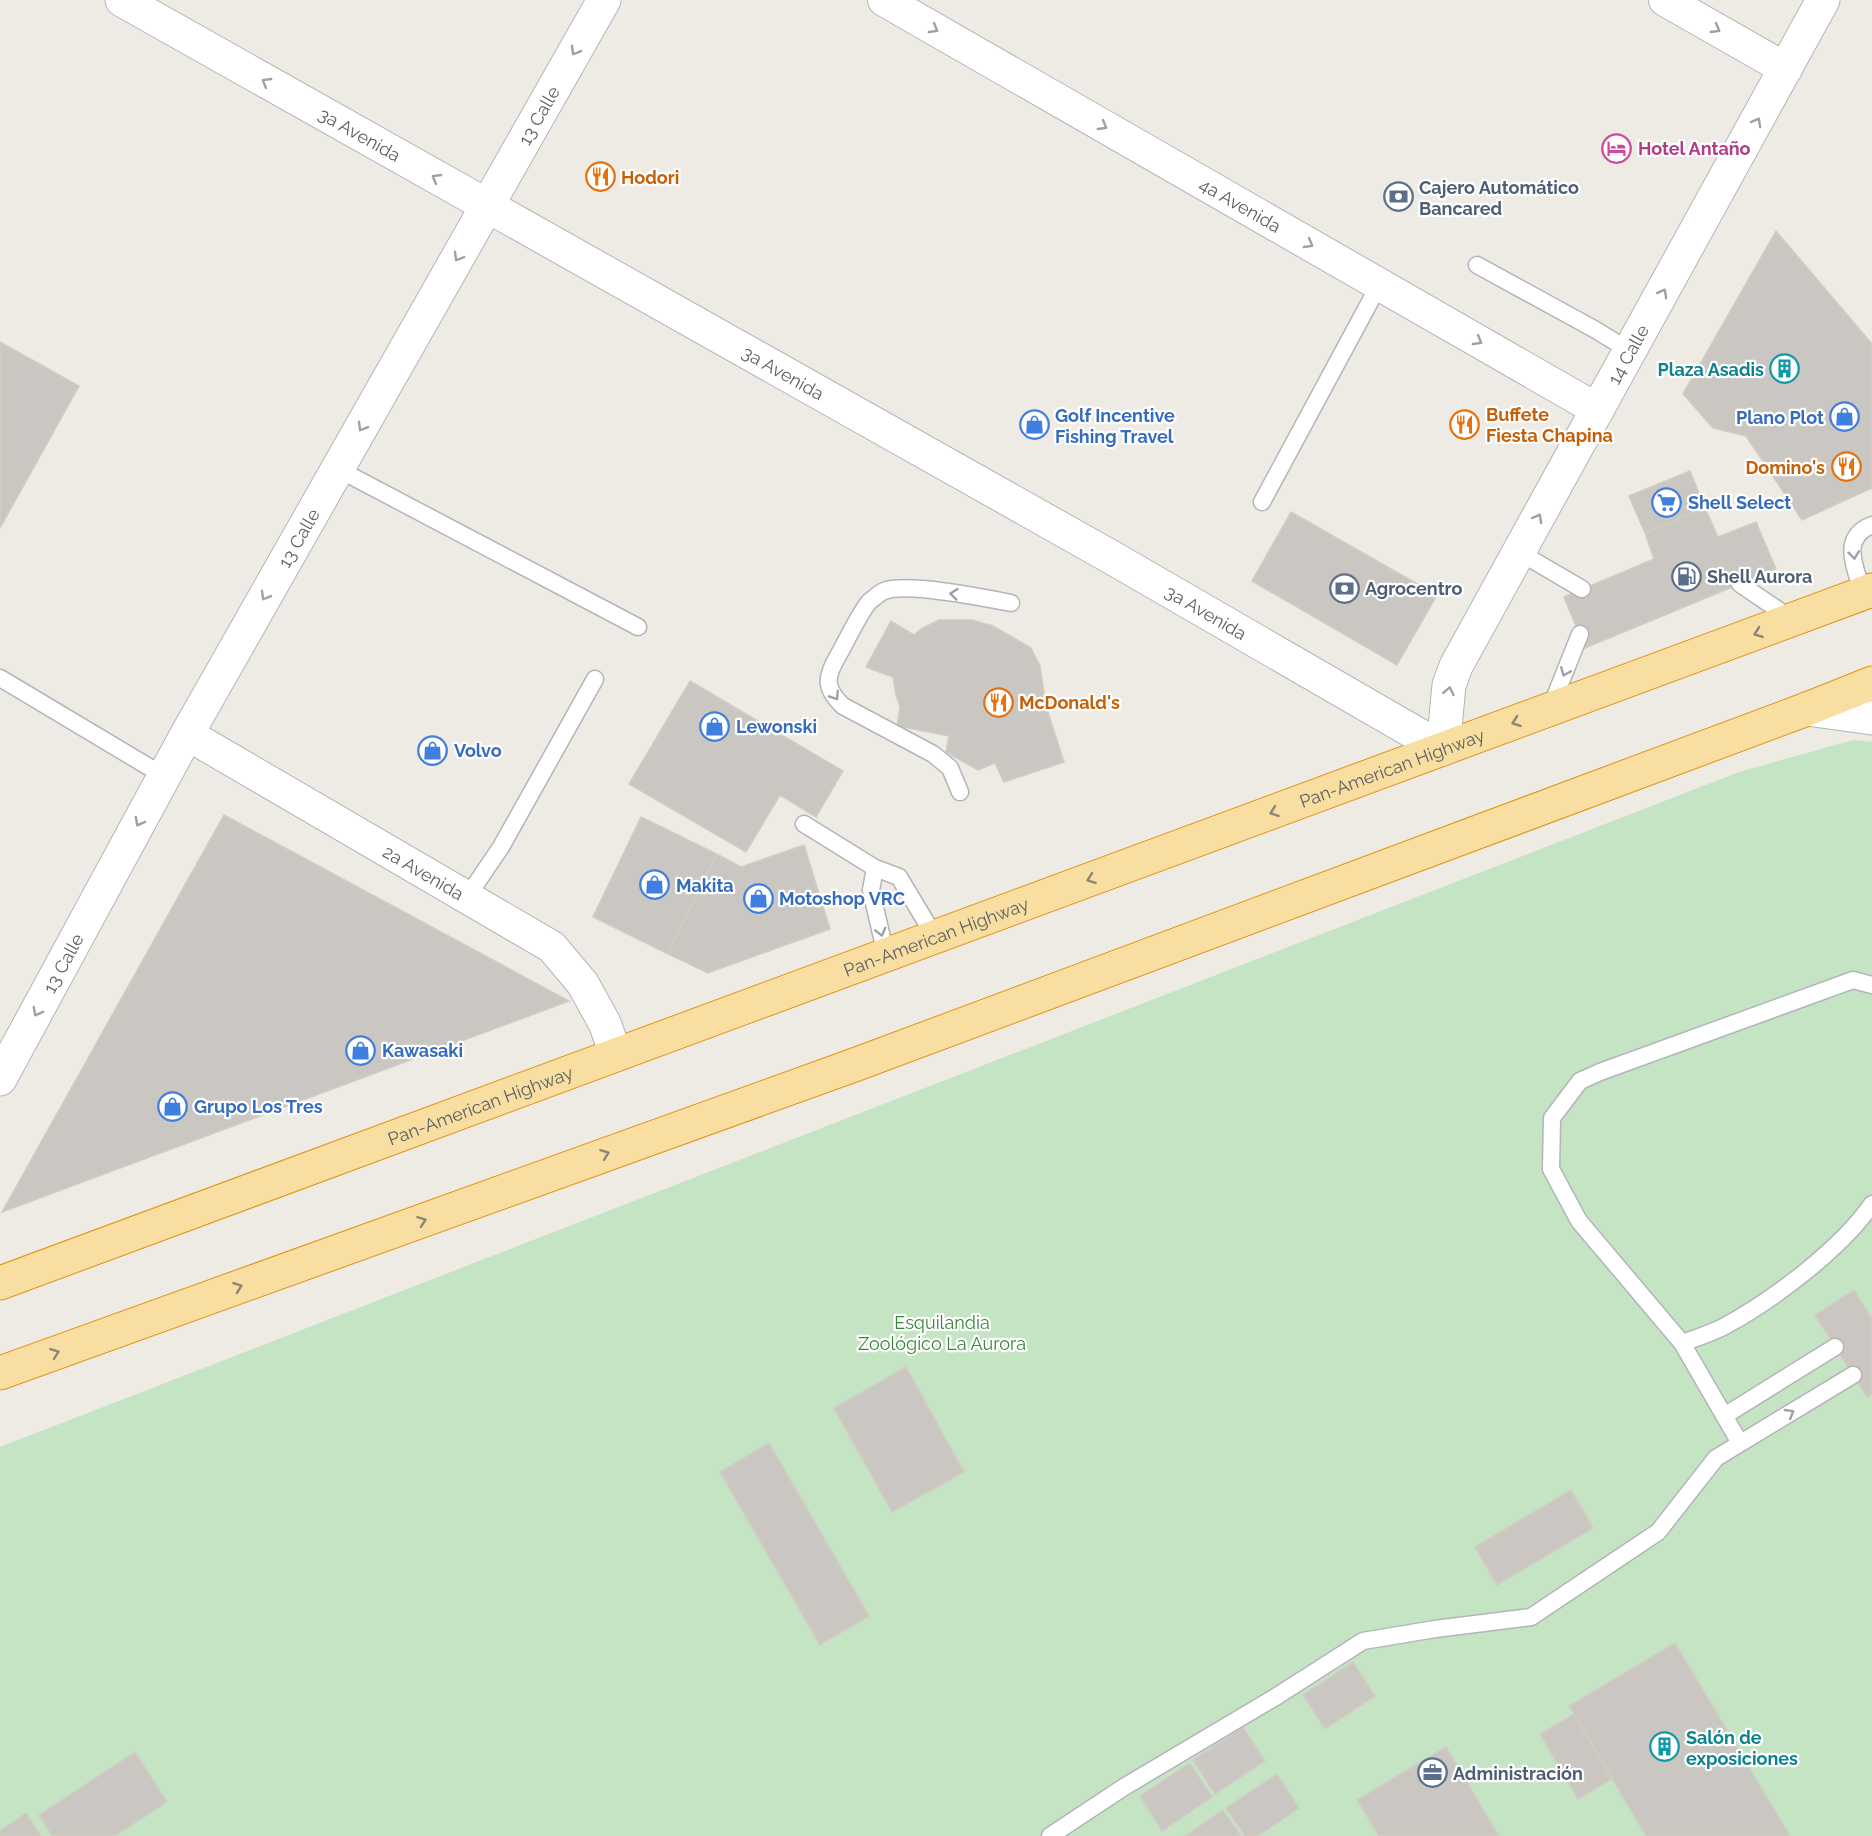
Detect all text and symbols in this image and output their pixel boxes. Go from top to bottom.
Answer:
one-way arrow [928,22,938,33]
one-way arrow [1710,22,1720,33]
one-way arrow [571,45,583,55]
one-way arrow [262,78,273,89]
street label: 13 Calle [513,82,564,149]
street label: 3a Avenida [315,103,404,165]
one-way arrow [1750,118,1761,128]
one-way arrow [1097,119,1107,130]
hotel icon: Hotel Antaño [1601,132,1633,164]
place label: Hotel Antaño [1638,138,1751,159]
restaurant icon: Hodori [584,161,616,193]
place label: Hodori [621,167,679,188]
street label: 4a Avenida [1196,173,1285,236]
one-way arrow [432,174,442,185]
place label: Cajero Automático Bancared [1419,177,1579,219]
bank icon: Cajero Automático Bancared [1382,181,1414,213]
one-way arrow [1303,237,1313,249]
one-way arrow [454,251,465,262]
one-way arrow [1655,288,1667,299]
street label: 14 Calle [1603,321,1653,388]
one-way arrow [1472,334,1482,346]
street label: 3a Avenida [739,341,828,404]
building icon: Plaza Asadis [1769,353,1801,385]
place label: Plaza Asadis [1657,359,1764,380]
shop icon: Plano Plot [1829,401,1861,433]
place label: Buffete Fiesta Chapina [1486,404,1613,446]
place label: Golf Incentive Fishing Travel [1055,405,1175,447]
place label: Plano Plot [1736,407,1824,428]
restaurant icon: Buffete Fiesta Chapina [1449,408,1481,440]
shop icon: Golf Incentive Fishing Travel [1018,409,1050,441]
one-way arrow [358,421,369,431]
restaurant icon: Domino's [1830,451,1862,483]
place label: Domino's [1745,457,1825,478]
supermarket icon: Shell Select [1651,486,1683,518]
place label: Shell Select [1688,492,1791,513]
street label: 13 Calle [273,504,324,571]
one-way arrow [1531,514,1542,524]
one-way arrow [1848,550,1860,560]
fuel station icon: Shell Aurora [1670,560,1702,592]
place label: Shell Aurora [1707,566,1812,587]
bank icon: Agrocentro [1328,572,1360,604]
place label: Agrocentro [1365,578,1462,599]
street label: 3a Avenida [1162,580,1251,644]
one-way arrow [949,588,958,601]
one-way arrow [261,590,273,601]
one-way arrow [1753,625,1764,638]
one-way arrow [1560,666,1572,677]
restaurant icon: McDonald's [982,686,1014,718]
one-way arrow [1442,686,1455,696]
one-way arrow [828,689,839,700]
place label: McDonald's [1019,692,1120,713]
shop icon: Lewonski [699,710,731,742]
one-way arrow [1511,715,1522,728]
place label: Lewonski [736,716,817,737]
street label: Pan-American Highway [1296,724,1487,812]
shop icon: Volvo [417,734,449,766]
place label: Volvo [454,740,502,761]
one-way arrow [1269,804,1280,817]
one-way arrow [135,816,146,826]
street label: 2a Avenida [379,840,468,904]
shop icon: Makita [639,869,671,901]
one-way arrow [1086,872,1097,885]
place label: Makita [676,875,734,896]
shop icon: Motoshop VRC [742,882,774,914]
place label: Motoshop VRC [779,888,905,909]
street label: Pan-American Highway [841,893,1032,980]
one-way arrow [873,927,886,937]
street label: 13 Calle [38,929,88,996]
one-way arrow [33,1006,44,1016]
shop icon: Kawasaki [345,1034,377,1066]
place label: Kawasaki [382,1040,463,1061]
street label: Pan-American Highway [385,1061,576,1149]
shop icon: Grupo Los Tres [157,1090,189,1122]
place label: Grupo Los Tres [194,1096,323,1117]
one-way arrow [599,1149,610,1162]
one-way arrow [416,1215,427,1228]
one-way arrow [233,1281,243,1294]
park label: Esquilandia Zoológico La Aurora [858,1312,1026,1354]
one-way arrow [49,1347,60,1360]
one-way arrow [1784,1408,1794,1420]
place label: Salón de exposiciones [1686,1727,1798,1769]
building icon: Salón de exposiciones [1649,1731,1681,1763]
office icon: Administración [1416,1757,1448,1789]
place label: Administración [1453,1763,1583,1784]

